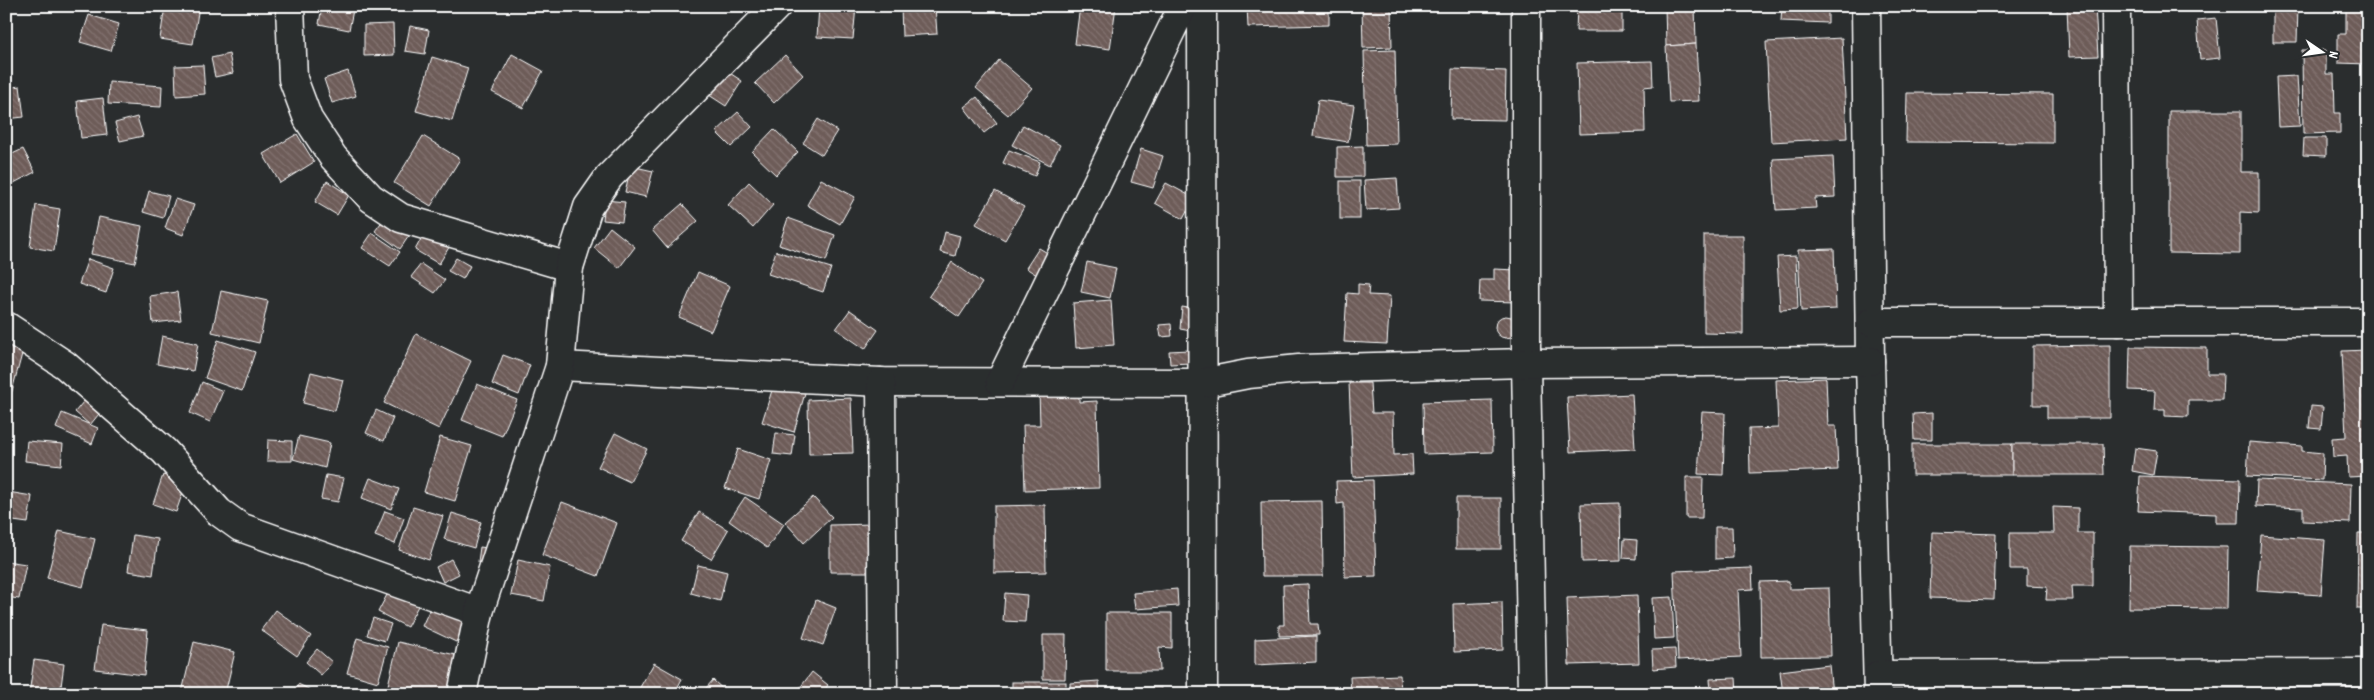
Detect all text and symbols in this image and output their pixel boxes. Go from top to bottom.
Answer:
north arrow [2296,28,2346,78]
text: N [2322,49,2343,60]

